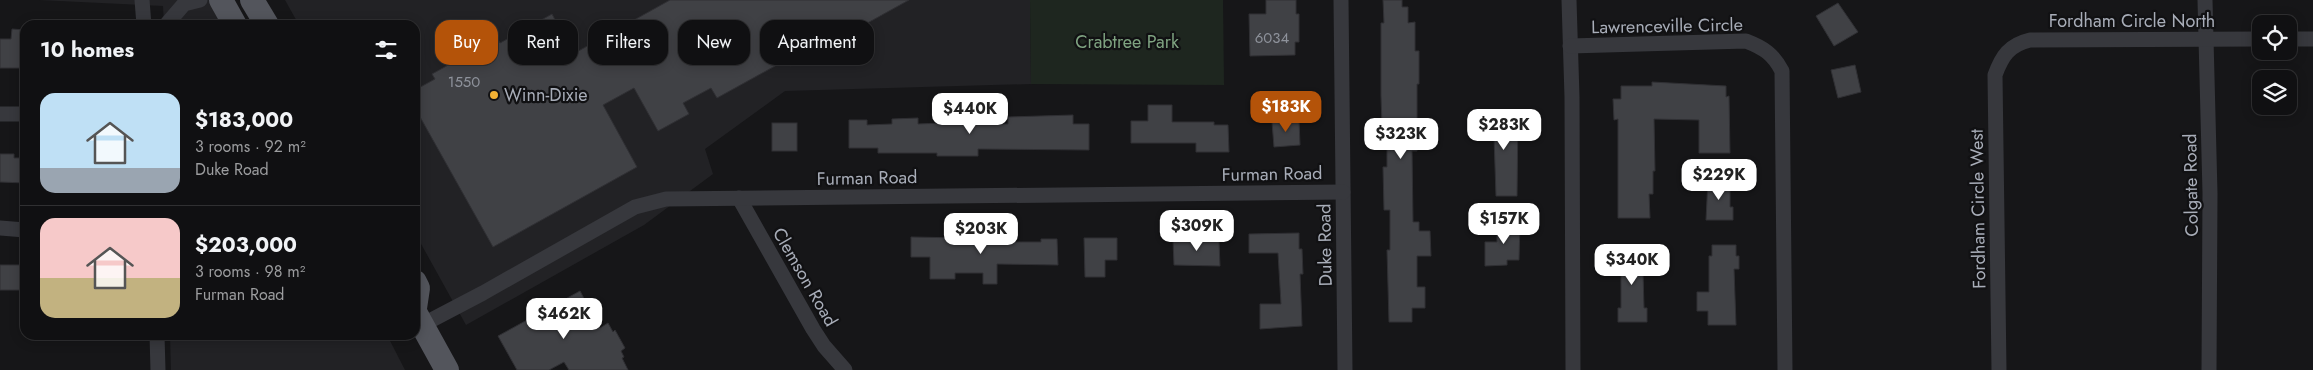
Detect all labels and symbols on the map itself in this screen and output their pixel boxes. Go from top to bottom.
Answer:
street label: Fordham Circle North [2049,8,2215,34]
street label: Lawrenceville Circle [1591,12,1743,40]
house number: 6034 [1255,27,1290,49]
park label: Crabtree Park [1075,29,1179,55]
house number: 1550 [448,71,480,93]
place label: Winn-Dixie [504,82,588,108]
marker: Winn-Dixie [488,89,500,101]
pin: $183K [1251,90,1321,133]
pin: $440K [935,92,1005,135]
pin: $283K [1469,108,1539,151]
pin: $323K [1366,118,1436,160]
street label: Fordham Circle West [1964,128,1992,289]
street label: Colgate Road [2177,133,2205,237]
pin: $229K [1684,158,1754,201]
street label: Furman Road [1221,160,1323,188]
street label: Furman Road [816,164,918,192]
pin: $157K [1469,202,1539,245]
street label: Duke Road [1311,203,1339,287]
pin: $309K [1162,210,1232,252]
pin: $203K [946,212,1016,255]
street label: Clemson Road [766,223,844,331]
pin: $340K [1597,244,1667,286]
pin: $462K [529,298,599,340]

